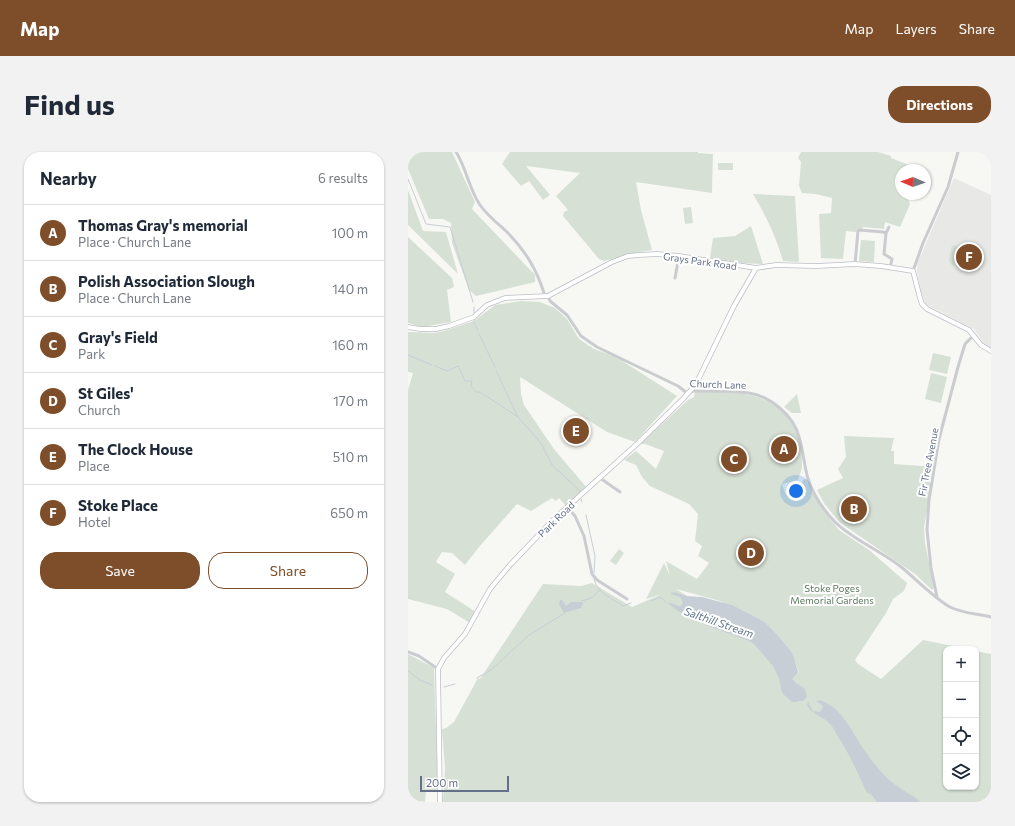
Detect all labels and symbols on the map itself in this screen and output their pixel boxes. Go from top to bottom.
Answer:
north arrow [895,164,931,200]
pin: F [956,242,982,272]
street label: Grays Park Road [662,250,738,272]
street label: Church Lane [690,377,746,391]
pin: E [563,416,589,446]
street label: Fir Tree Avenue [915,427,941,497]
pin: A [771,434,797,464]
pin: C [721,444,747,474]
your location [786,481,806,501]
pin: B [841,494,867,524]
street label: Park Road [535,498,577,539]
pin: D [738,538,764,568]
park label: Stoke Poges Memorial Gardens [790,582,874,606]
water label: Salthill Stream [683,604,756,640]
scale bar [420,774,509,793]

